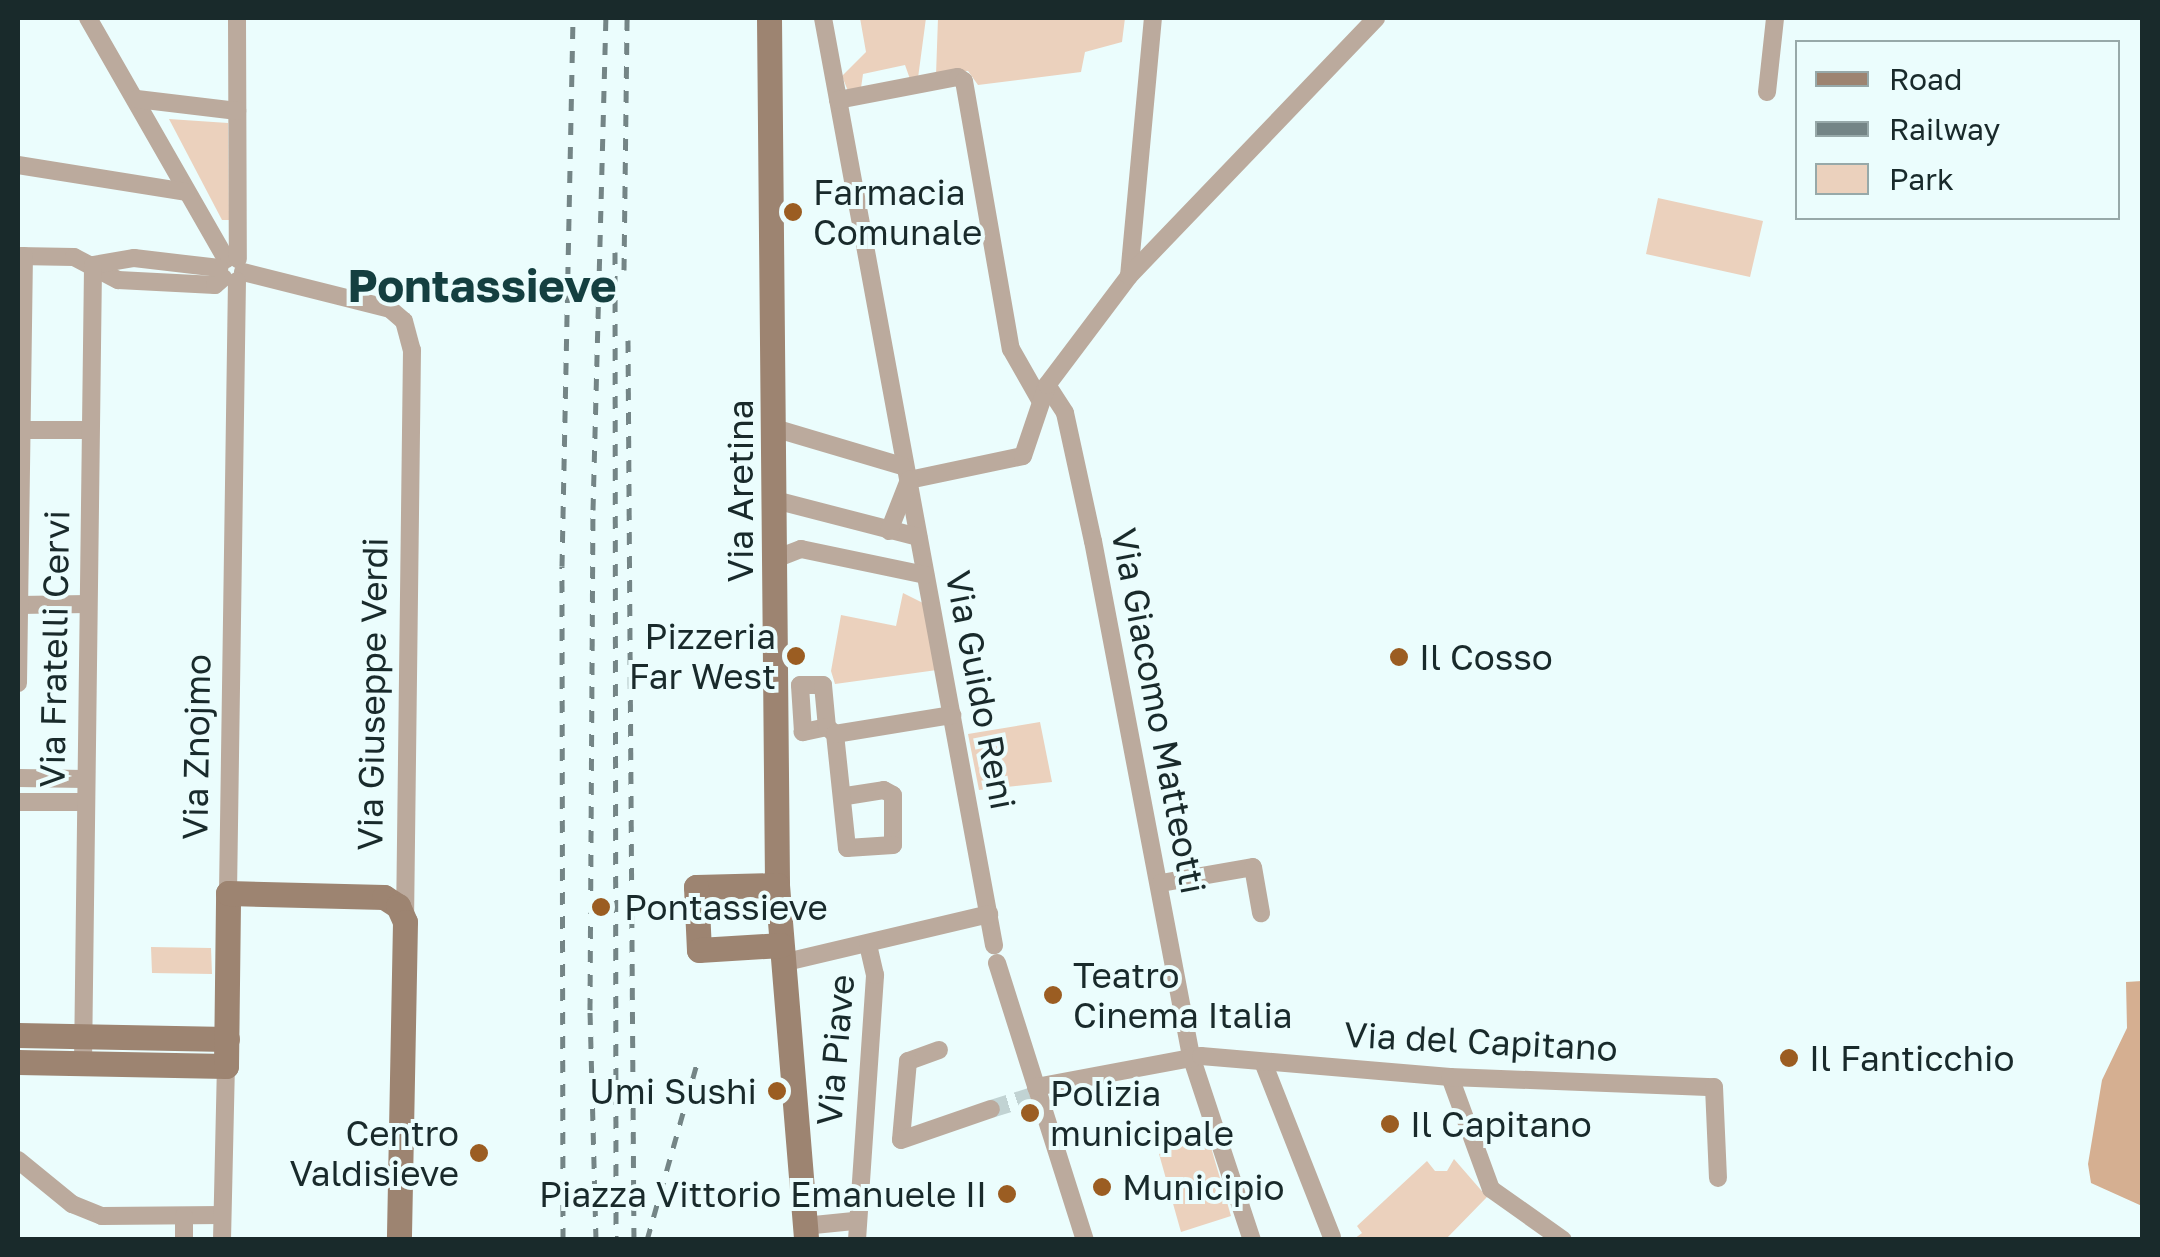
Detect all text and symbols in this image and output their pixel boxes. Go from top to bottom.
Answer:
legend [1795,40,2120,220]
text: Road [1889,61,1963,97]
text: Railway [1889,111,2000,147]
text: Park [1889,161,1954,197]
place label: Farmacia Comunale [813,171,982,253]
marker: Farmacia Comunale [782,201,804,223]
district label: Pontassieve [347,259,617,313]
street label: Via Aretina [719,399,761,583]
street label: Via Fratelli Cervi [31,510,77,788]
street label: Via Giacomo Matteotti [1103,525,1215,897]
street label: Via Giuseppe Verdi [348,537,396,851]
street label: Via Guido Reni [937,567,1025,813]
place label: Pizzeria Far West [629,615,776,697]
place label: Il Cosso [1419,636,1553,678]
marker: Pizzeria Far West [785,645,807,667]
marker: Il Cosso [1388,646,1410,668]
street label: Via Znojmo [173,654,219,840]
place label: Pontassieve [624,886,828,928]
marker: Pontassieve [588,894,614,920]
place label: Teatro Cinema Italia [1073,954,1293,1036]
street label: Via Piave [807,972,863,1128]
marker: Teatro Cinema Italia [1042,984,1064,1006]
street label: Via del Capitano [1343,1013,1619,1069]
place label: Il Fanticchio [1809,1037,2014,1079]
marker: Il Fanticchio [1778,1047,1800,1069]
place label: Umi Sushi [589,1070,757,1112]
place label: Polizia municipale [1050,1072,1234,1154]
marker: Umi Sushi [766,1080,788,1102]
marker: Polizia municipale [1019,1102,1041,1124]
place label: Il Capitano [1410,1103,1592,1145]
place label: Centro Valdisieve [289,1112,459,1194]
marker: Il Capitano [1379,1113,1401,1135]
marker: Centro Valdisieve [468,1142,490,1164]
place label: Municipio [1122,1166,1285,1208]
place label: Piazza Vittorio Emanuele II [539,1173,987,1215]
marker: Municipio [1091,1176,1113,1198]
marker: Piazza Vittorio Emanuele II [996,1183,1018,1205]

